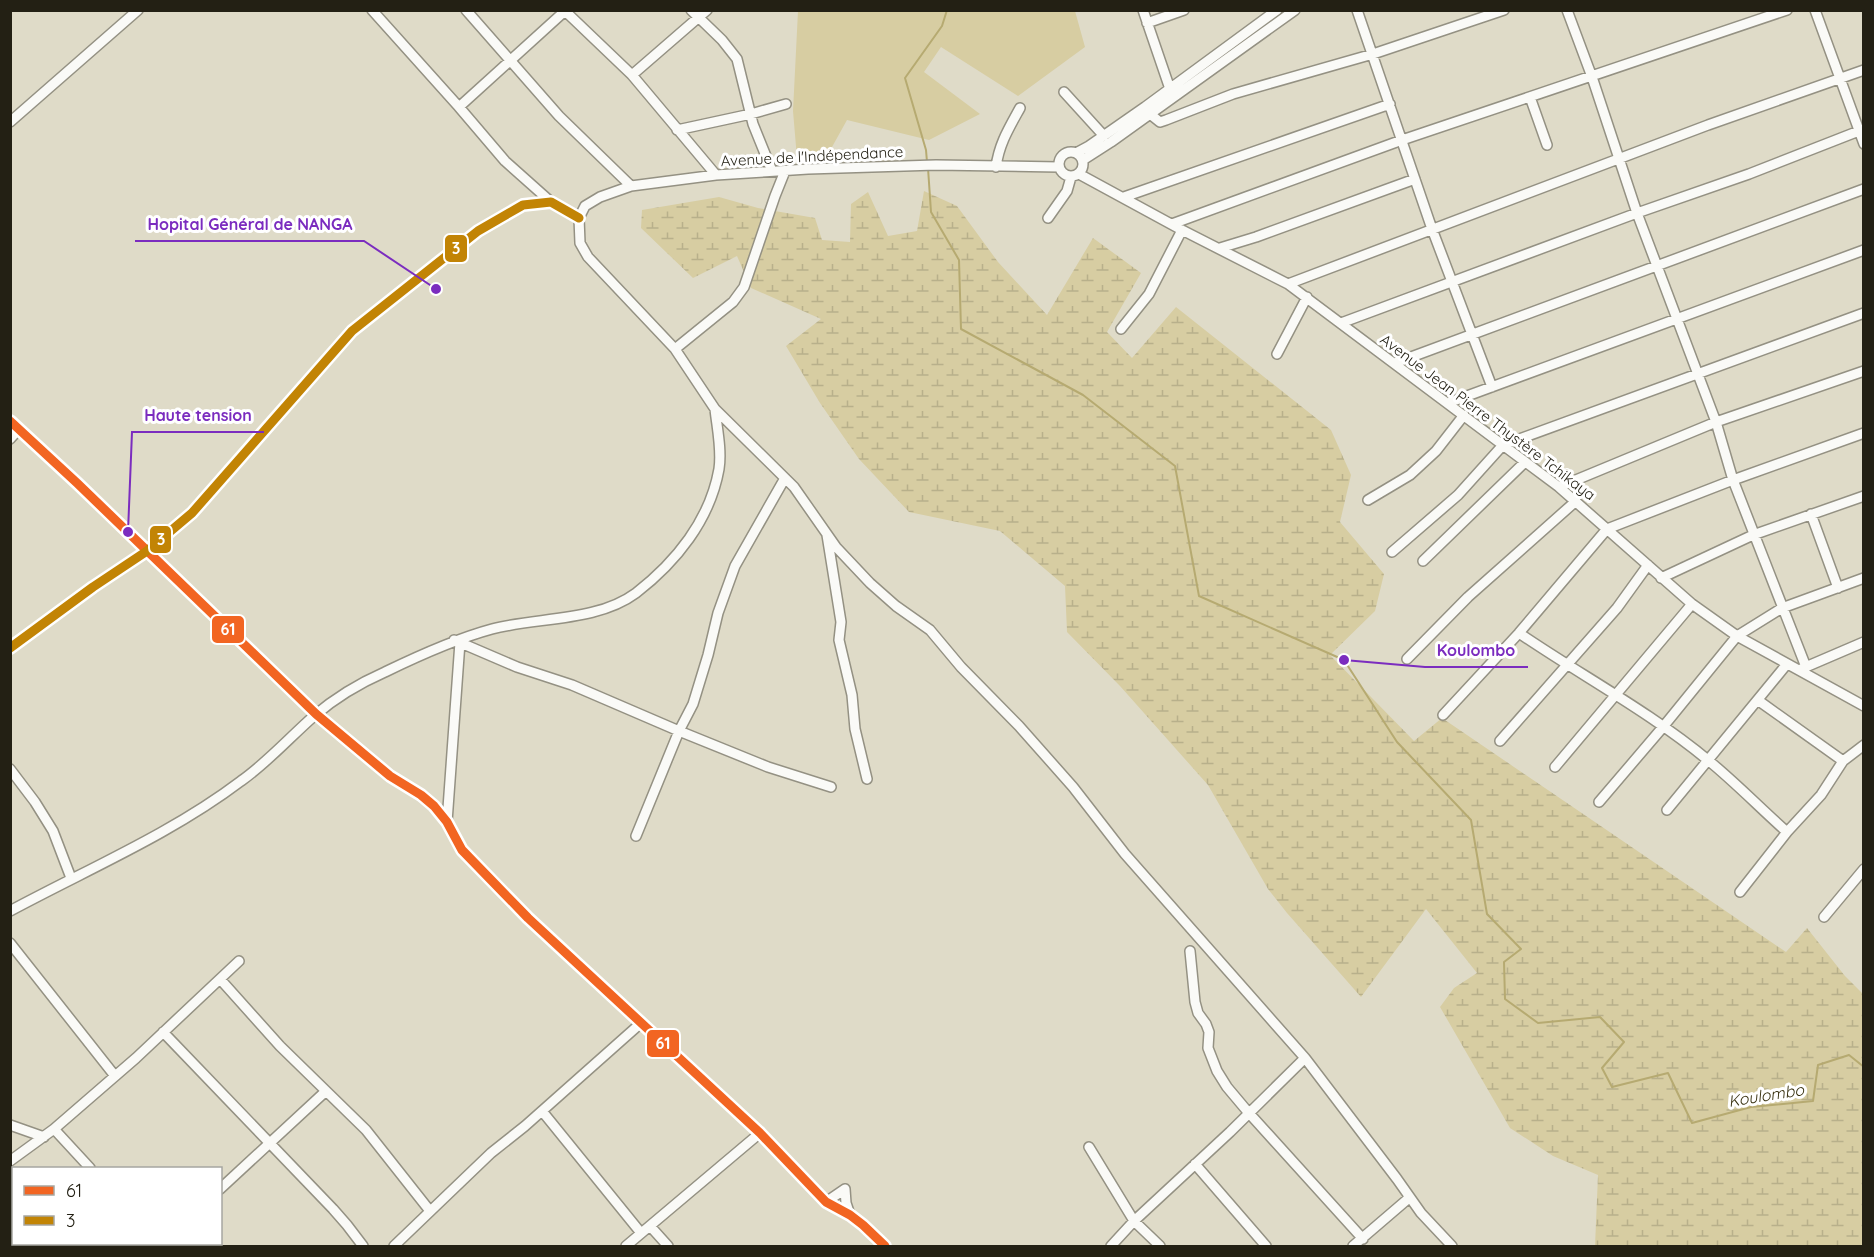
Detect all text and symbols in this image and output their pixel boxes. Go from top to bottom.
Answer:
street label: Avenue de l'Indépendance [720,142,904,170]
callout: Hopital Général de NANGA [135,207,364,241]
text: Hopital Général de NANGA [148,214,353,234]
line badge: 3 [444,234,468,263]
text: 3 [452,238,460,258]
street label: Avenue Jean Pierre Thystère Tchikaya [1377,330,1599,504]
callout: Haute tension [132,398,264,432]
text: Haute tension [144,405,252,425]
line badge: 3 [149,525,172,554]
text: 3 [157,529,165,549]
line badge: 61 [211,615,245,644]
text: 61 [221,619,235,639]
callout: Koulombo [1425,633,1528,667]
text: Koulombo [1437,640,1515,660]
line badge: 61 [646,1029,680,1058]
text: 61 [656,1033,670,1053]
water label: Koulombo [1727,1079,1807,1111]
legend [12,1167,222,1245]
text: 61 [66,1179,82,1202]
text: 3 [66,1209,75,1232]

